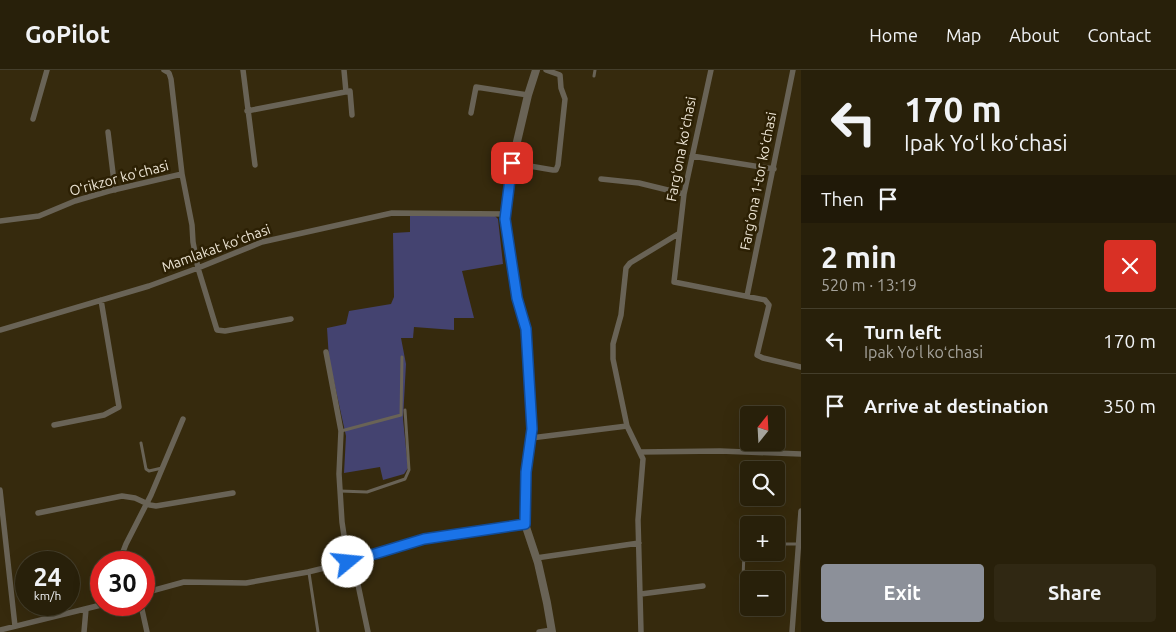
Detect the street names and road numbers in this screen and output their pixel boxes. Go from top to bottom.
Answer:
street label: Fargʻona koʻchasi [663,95,699,203]
street label: Fargʻona 1-tor koʻchasi [737,111,779,251]
street label: Oʻrikzor ko'chasi [68,157,170,199]
street label: Mamlakat koʻchasi [159,221,273,275]

